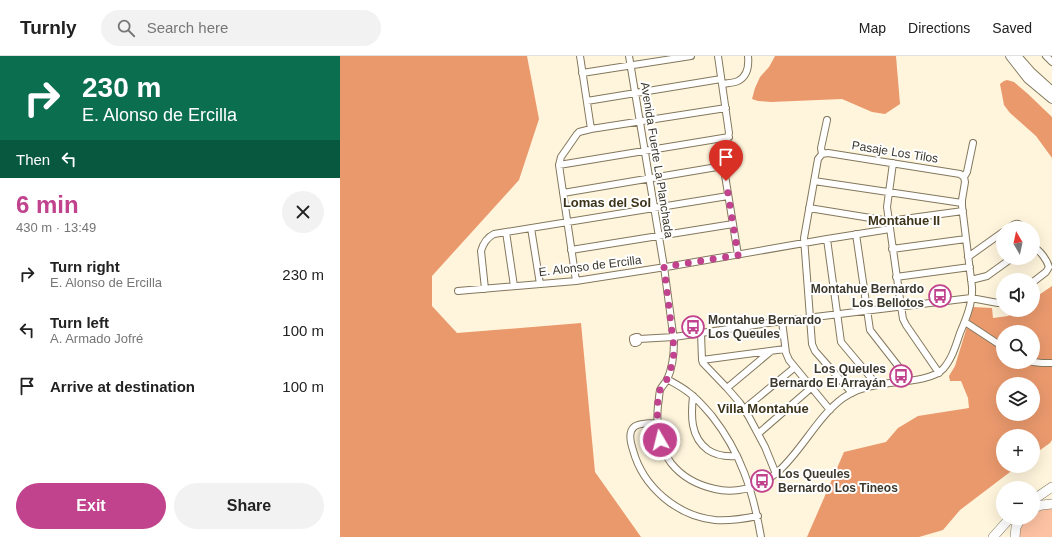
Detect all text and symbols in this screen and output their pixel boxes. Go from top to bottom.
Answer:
search box [101,10,381,46]
text: Turnly [20,17,77,38]
icon: search [115,17,137,39]
text: Search here [147,19,228,36]
text: Map [859,20,886,36]
text: Directions [908,20,970,36]
text: Saved [992,20,1032,36]
icon: right [16,72,68,124]
text: 230 m [82,72,161,103]
street label: Avenida Fuerte La Planchada [638,81,676,239]
text: E. Alonso de Ercilla [82,105,237,125]
street label: Pasaje Los Tilos [851,138,939,166]
pin [709,140,743,181]
icon: arrive [715,146,737,168]
icon: left [58,148,80,170]
text: Then [16,151,50,168]
text: 6 min [16,191,79,218]
button: close [282,191,324,233]
district label: Lomas del Sol [563,195,651,210]
district label: Montahue II [868,213,940,228]
text: 430 m · 13:49 [16,220,96,235]
north arrow [996,221,1040,265]
map controls [996,221,1040,525]
street label: E. Alonso de Ercilla [538,253,642,279]
text: Turn right [50,258,120,275]
icon: right [16,263,38,285]
text: 230 m [282,266,324,283]
button: sound [996,273,1040,317]
text: E. Alonso de Ercilla [50,275,162,290]
place label: Montahue Bernardo Los Bellotos [811,282,924,310]
bus stop icon: Montahue Bernardo Los Bellotos [927,283,953,309]
place label: Montahue Bernardo Los Queules [708,313,821,341]
text: Turn left [50,314,109,331]
bus stop icon: Montahue Bernardo Los Queules [680,314,706,340]
icon: left [16,319,38,341]
text: 100 m [282,322,324,339]
button: search [996,325,1040,369]
text: A. Armado Jofré [50,331,143,346]
place label: Los Queules Bernardo El Arrayán [770,362,886,390]
bus stop icon: Los Queules Bernardo El Arrayán [888,363,914,389]
icon: arrive [16,375,38,397]
button: layers [996,377,1040,421]
text: Arrive at destination [50,378,195,395]
text: 100 m [282,378,324,395]
district label: Villa Montahue [717,401,809,416]
position arrow [639,419,681,461]
button: + [996,429,1040,473]
place label: Los Queules Bernardo Los Tineos [778,467,898,495]
bus stop icon: Los Queules Bernardo Los Tineos [749,468,775,494]
button: − [996,481,1040,525]
button: Exit [16,483,166,529]
button: Share [174,483,324,529]

